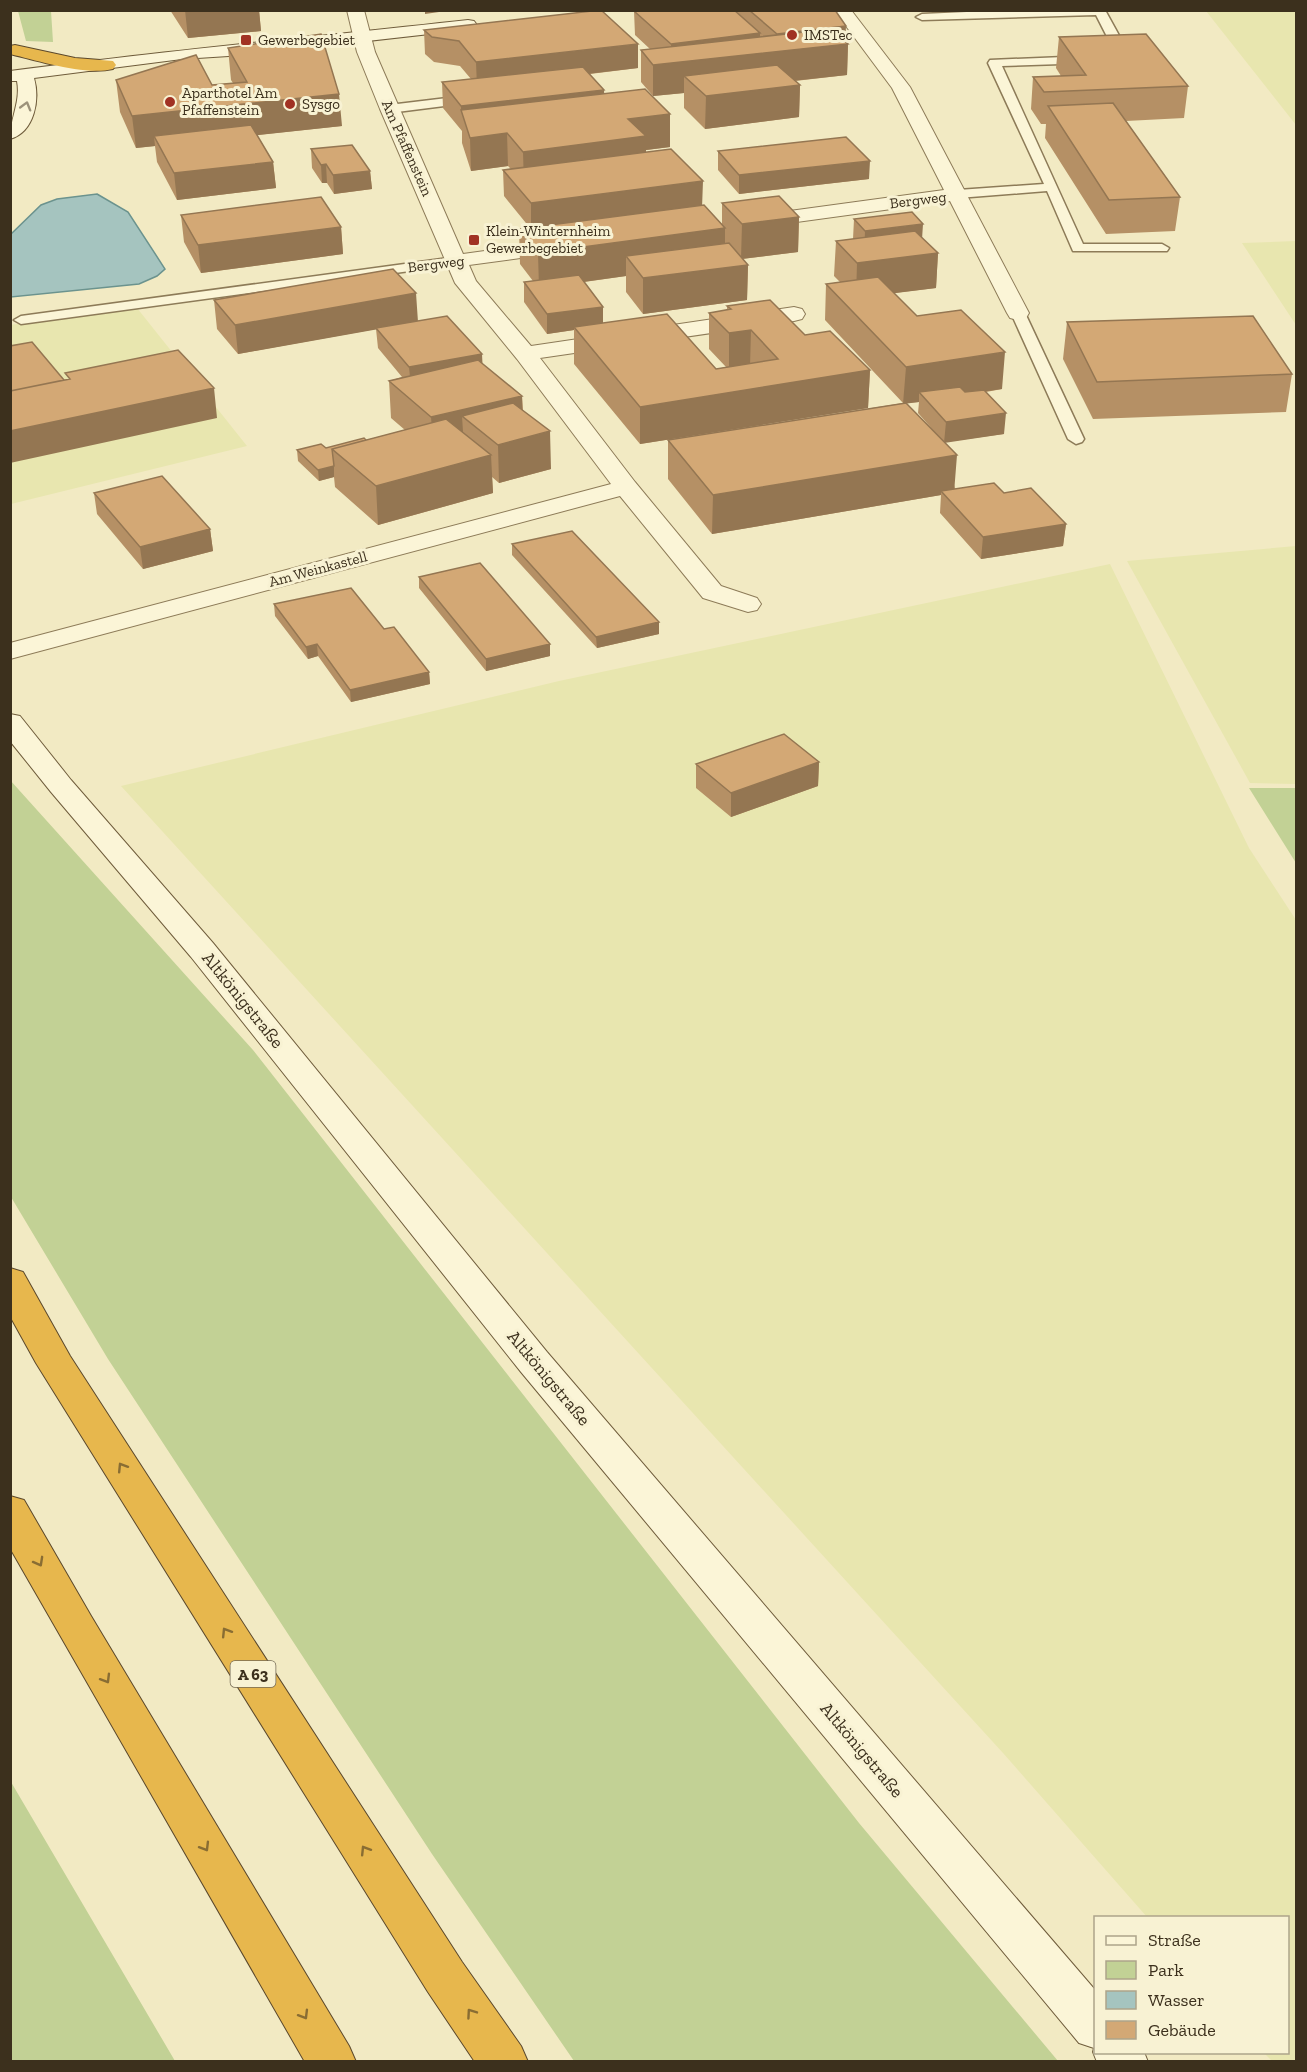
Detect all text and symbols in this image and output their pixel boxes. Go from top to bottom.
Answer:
place label: IMSTec [804,26,852,44]
marker: IMSTec [785,28,799,42]
place label: Gewerbegebiet [258,31,356,49]
marker: Gewerbegebiet [239,33,253,47]
place label: Aparthotel Am Pfaffenstein [182,84,277,119]
marker: Aparthotel Am Pfaffenstein [163,95,177,109]
place label: Sysgo [302,95,340,113]
marker: Sysgo [283,97,297,111]
street label: Am Pfaffenstein [378,97,436,199]
one-way arrow [19,101,31,111]
street label: Bergweg [888,188,948,212]
place label: Klein-Winternheim Gewerbegebiet [486,222,611,257]
marker: Klein-Winternheim Gewerbegebiet [467,233,481,247]
street label: Bergweg [406,252,466,276]
street label: Am Weinkastell [267,547,369,591]
street label: Altkönigstraße [197,947,289,1053]
street label: Altkönigstraße [503,1326,595,1430]
one-way arrow [118,1463,129,1474]
one-way arrow [32,1556,43,1566]
one-way arrow [222,1628,234,1638]
road number: A 63 [230,1661,276,1687]
one-way arrow [98,1673,110,1683]
street label: Altkönigstraße [816,1698,908,1802]
one-way arrow [197,1841,209,1851]
one-way arrow [360,1846,372,1856]
legend [1094,1916,1289,2054]
text: Straße [1148,1929,1201,1951]
text: Park [1148,1959,1184,1981]
text: Wasser [1148,1989,1205,2011]
one-way arrow [297,2009,308,2019]
one-way arrow [467,2009,478,2020]
text: Gebäude [1148,2019,1216,2041]

